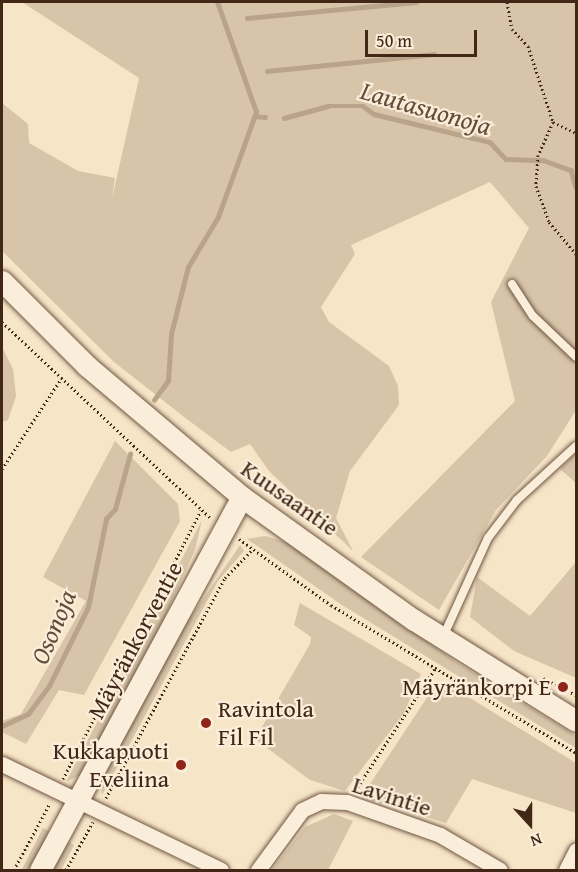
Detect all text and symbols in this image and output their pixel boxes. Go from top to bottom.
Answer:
scale bar [368,18,480,56]
text: 50 m [376,27,412,54]
water label: Lautasuonoja [357,75,495,141]
street label: Kuusaantie [236,454,344,542]
street label: Mäyränkorventie [81,556,189,724]
water label: Osonoja [23,585,83,669]
place label: Mäyränkorpi E [402,673,551,701]
marker: Mäyränkorpi E [556,680,570,694]
place label: Ravintola Fil Fil [218,695,314,751]
marker: Ravintola Fil Fil [199,716,213,730]
place label: Kukkapuoti Eveliina [53,737,169,793]
marker: Kukkapuoti Eveliina [174,758,188,772]
street label: Lavintie [349,770,435,822]
north arrow [500,794,560,854]
text: N [527,828,546,854]

